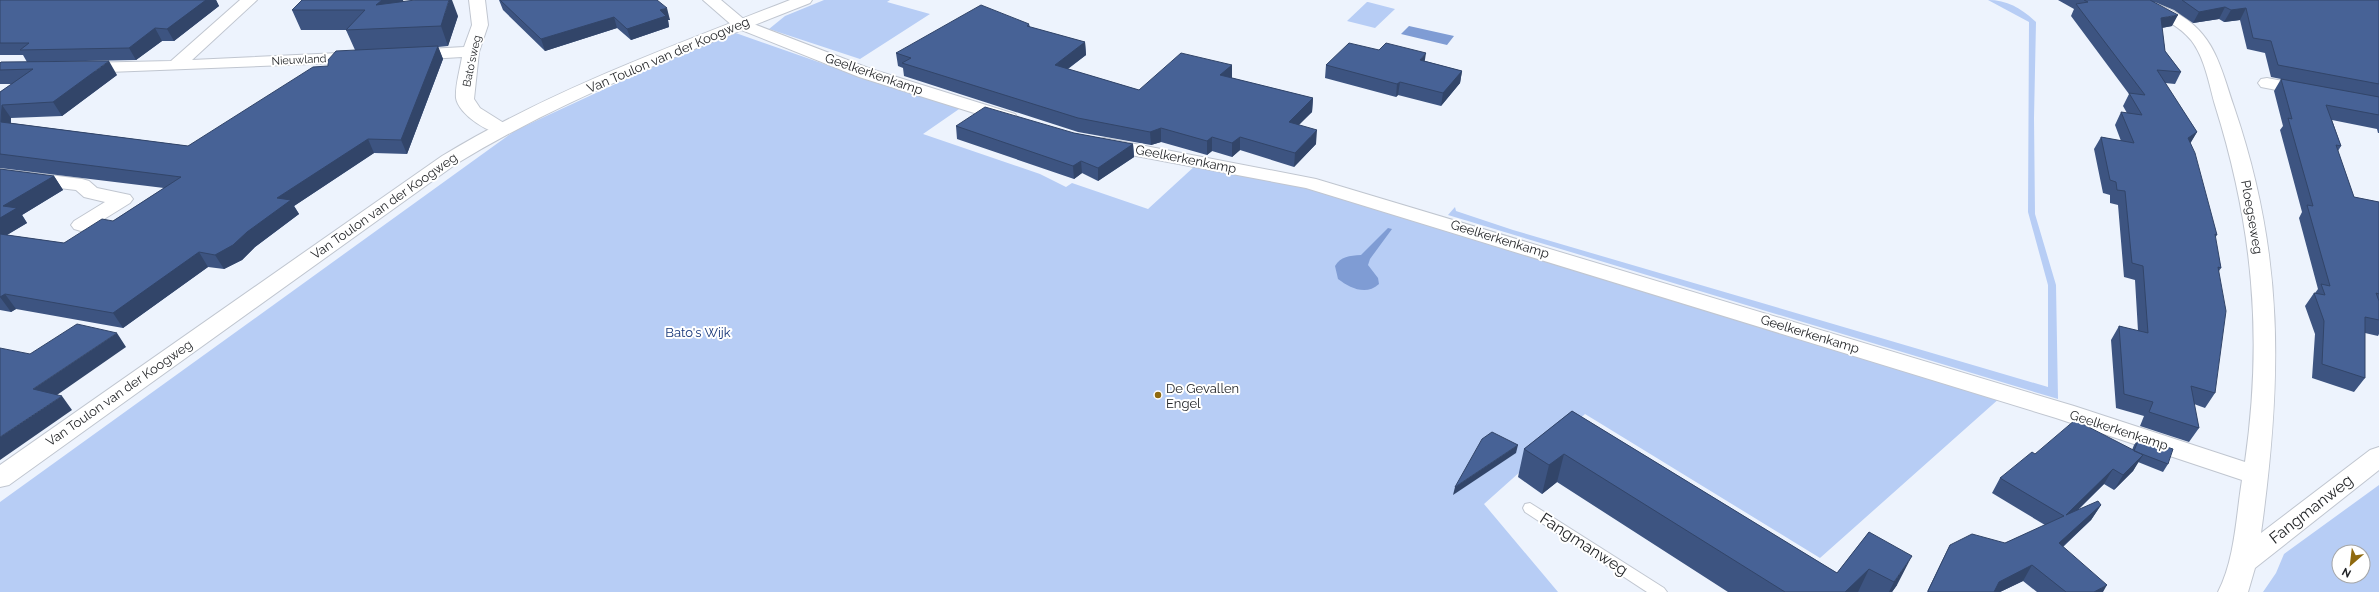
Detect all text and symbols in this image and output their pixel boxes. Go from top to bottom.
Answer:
street label: Van Toulon van der Koogweg [585,14,751,96]
street label: Bato'sweg [460,34,484,88]
street label: Geelkerkenkamp [823,50,925,98]
street label: Nieuwland [271,52,327,68]
street label: Geelkerkenkamp [1134,142,1238,176]
street label: Van Toulon van der Koogweg [308,150,460,262]
street label: Ploegseweg [2238,179,2266,255]
street label: Geelkerkenkamp [1449,217,1551,261]
street label: Geelkerkenkamp [1759,312,1861,356]
park label: Bato's Wijk [665,325,731,340]
street label: Van Toulon van der Koogweg [43,337,195,449]
place label: De Gevallen Engel [1166,381,1239,411]
marker: De Gevallen Engel [1153,390,1163,400]
street label: Geelkerkenkamp [2068,407,2170,453]
street label: Fangmanweg [2265,470,2357,548]
street label: Fangmanweg [1537,509,1631,579]
north arrow [2331,544,2371,584]
text: N [2340,565,2353,580]

